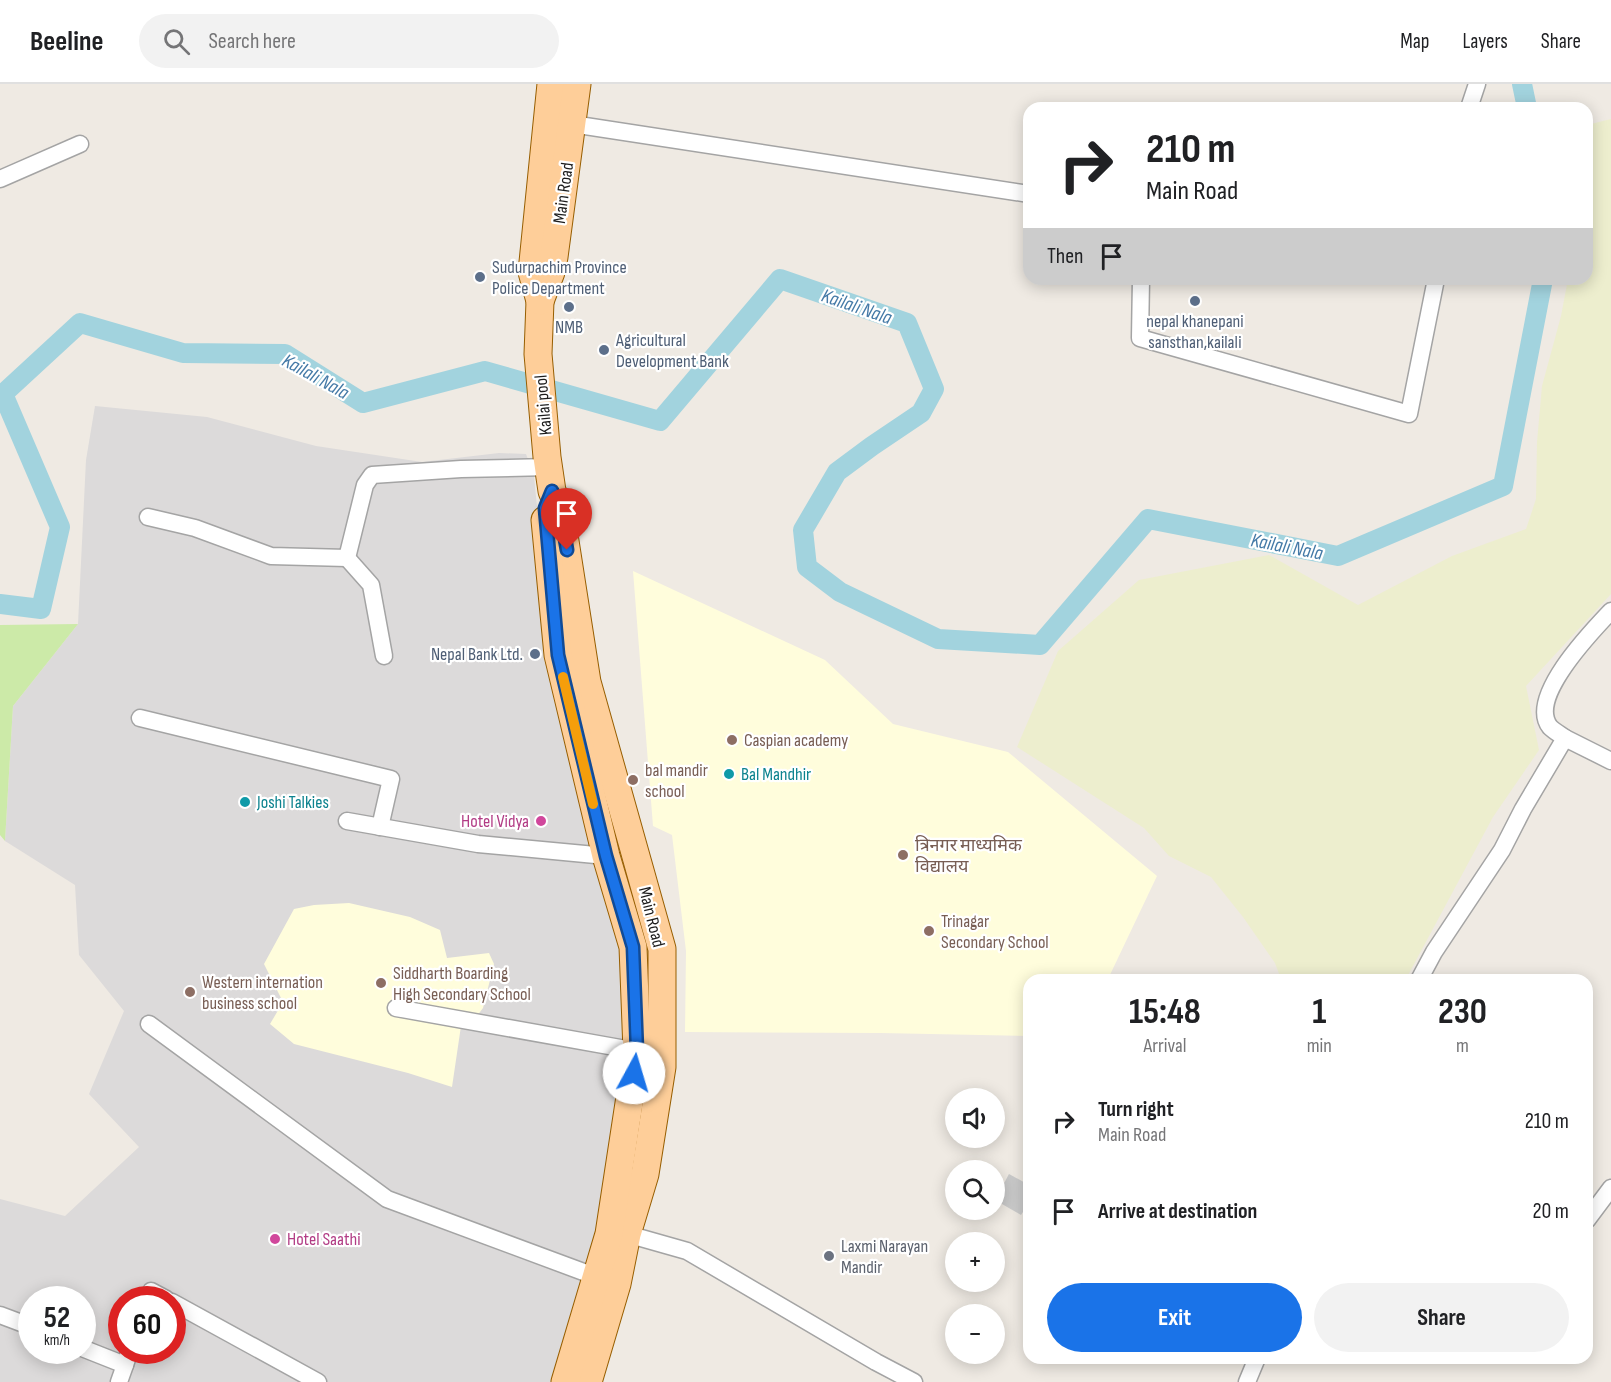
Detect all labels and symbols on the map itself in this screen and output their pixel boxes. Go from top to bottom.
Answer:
street label: Main Road [549,161,578,225]
place label: Sudurpachim Province Police Department [492,257,627,299]
marker: Sudurpachim Province Police Department [473,270,487,284]
water label: Kailali Nala [818,284,895,330]
marker: nepal khanepani sansthan,kailali [1188,294,1202,308]
marker: NMB [562,300,576,314]
place label: nepal khanepani sansthan,kailali [1146,311,1244,353]
place label: NMB [555,317,583,338]
place label: Agricultural Development Bank [615,330,729,372]
marker: Agricultural Development Bank [597,343,611,357]
water label: Kailali Nala [278,349,353,405]
street label: Kailai pool [530,374,557,436]
pin [541,488,592,550]
water label: Kailali Nala [1249,528,1325,566]
place label: Nepal Bank Ltd. [431,644,523,665]
marker: Nepal Bank Ltd. [528,647,542,661]
place label: Caspian academy [744,730,848,751]
marker: Caspian academy [725,733,739,747]
place label: bal mandir school [645,760,708,802]
place label: Bal Mandhir [741,764,811,785]
marker: Bal Mandhir [722,767,736,781]
marker: bal mandir school [626,773,640,787]
place label: Joshi Talkies [256,792,329,813]
marker: Joshi Talkies [238,795,252,809]
place label: Hotel Vidya [461,811,529,832]
marker: Hotel Vidya [534,814,548,828]
place label: त्रिनगर माध्यमिक विद्यालय [915,835,1023,877]
marker: त्रिनगर माध्यमिक विद्यालय [896,848,910,862]
street label: Main Road [634,885,669,950]
place label: Trinagar Secondary School [941,911,1049,953]
marker: Trinagar Secondary School [922,924,936,938]
place label: Siddharth Boarding High Secondary School [393,963,531,1005]
place label: Western internation business school [202,972,323,1014]
marker: Siddharth Boarding High Secondary School [374,976,388,990]
marker: Western internation business school [183,985,197,999]
position arrow [602,1041,666,1105]
place label: Hotel Saathi [287,1229,361,1250]
marker: Hotel Saathi [268,1232,282,1246]
place label: Laxmi Narayan Mandir [841,1236,928,1278]
marker: Laxmi Narayan Mandir [822,1249,836,1263]
speed limit sign: 60 [108,1286,186,1364]

